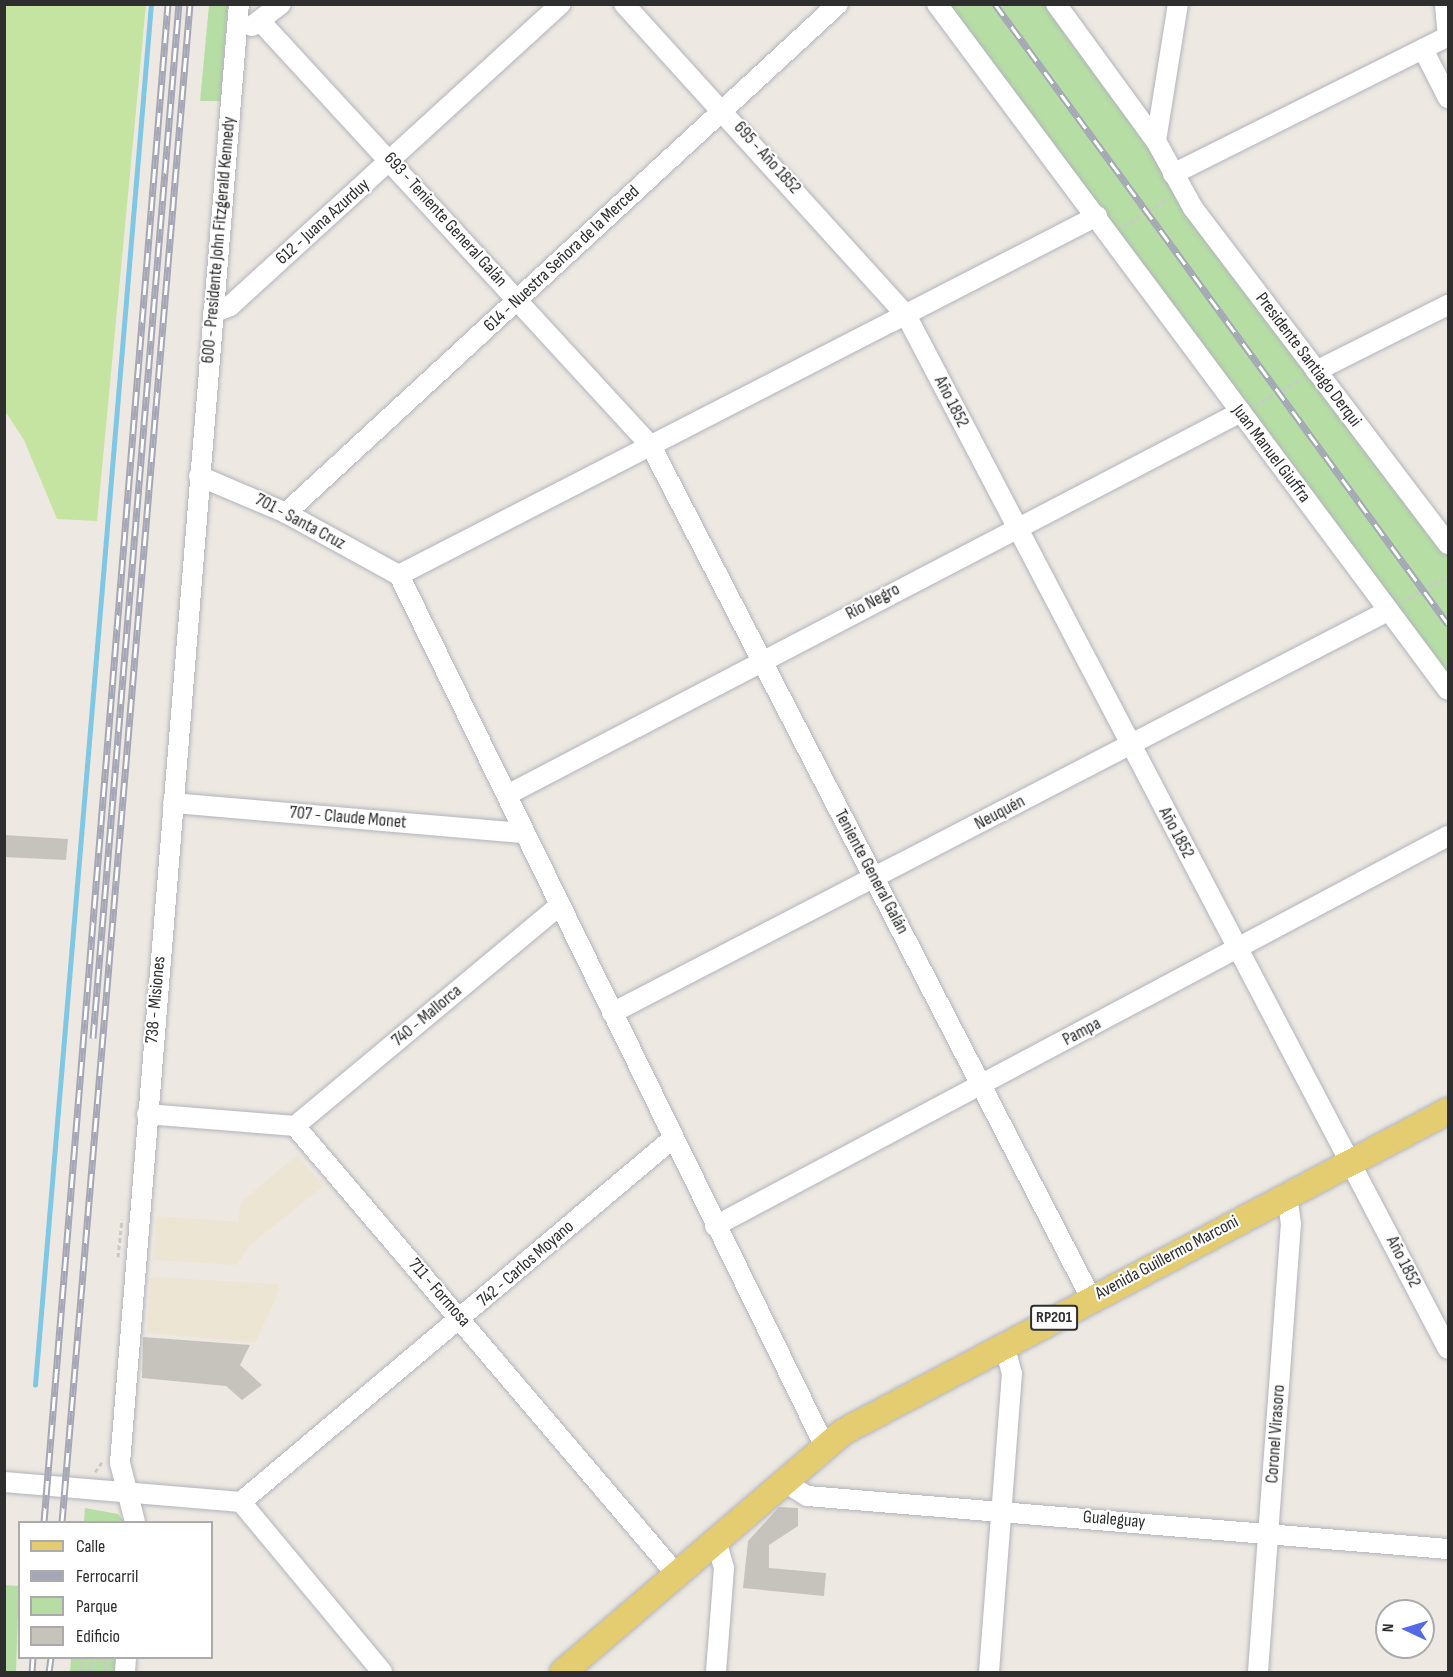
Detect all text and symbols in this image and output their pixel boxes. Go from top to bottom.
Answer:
street label: 600 - Presidente John Fitzgerald Kennedy [197,116,241,364]
street label: 695 - Año 1852 [729,117,805,199]
street label: 693 - Teniente General Galán [379,148,511,292]
street label: 612 - Juana Azurduy [272,174,374,270]
street label: 614 - Nuestra Señora de la Merced [480,181,644,337]
street label: Presidente Santiago Derqui [1250,289,1366,431]
street label: Año 1852 [929,373,973,431]
street label: Juan Manuel Giuffra [1227,401,1315,507]
street label: 701 - Santa Cruz [251,489,349,555]
street label: Río Negro [842,579,904,625]
street label: Neuquén [971,791,1029,835]
street label: 707 - Claude Monet [289,802,407,834]
street label: Año 1852 [1154,804,1198,862]
street label: Teniente General Galán [829,806,913,938]
street label: 738 - Misiones [141,955,171,1045]
street label: 740 - Mallorca [388,980,466,1052]
street label: Pampa [1059,1013,1105,1051]
street label: Avenida Guillermo Marconi [1092,1211,1242,1305]
street label: 742 - Carlos Moyano [473,1216,579,1312]
street label: Año 1852 [1381,1233,1425,1291]
street label: 711 - Formosa [403,1254,475,1332]
road number: RP201 [1030,1305,1078,1331]
street label: Coronel Virasoro [1262,1384,1290,1484]
street label: Gualeguay [1082,1507,1146,1533]
legend [18,1521,213,1659]
text: Calle [76,1536,105,1557]
text: Ferrocarril [76,1566,138,1587]
text: Parque [76,1596,117,1617]
north arrow [1375,1599,1435,1659]
text: N [1379,1623,1398,1633]
text: Edificio [76,1626,120,1647]

